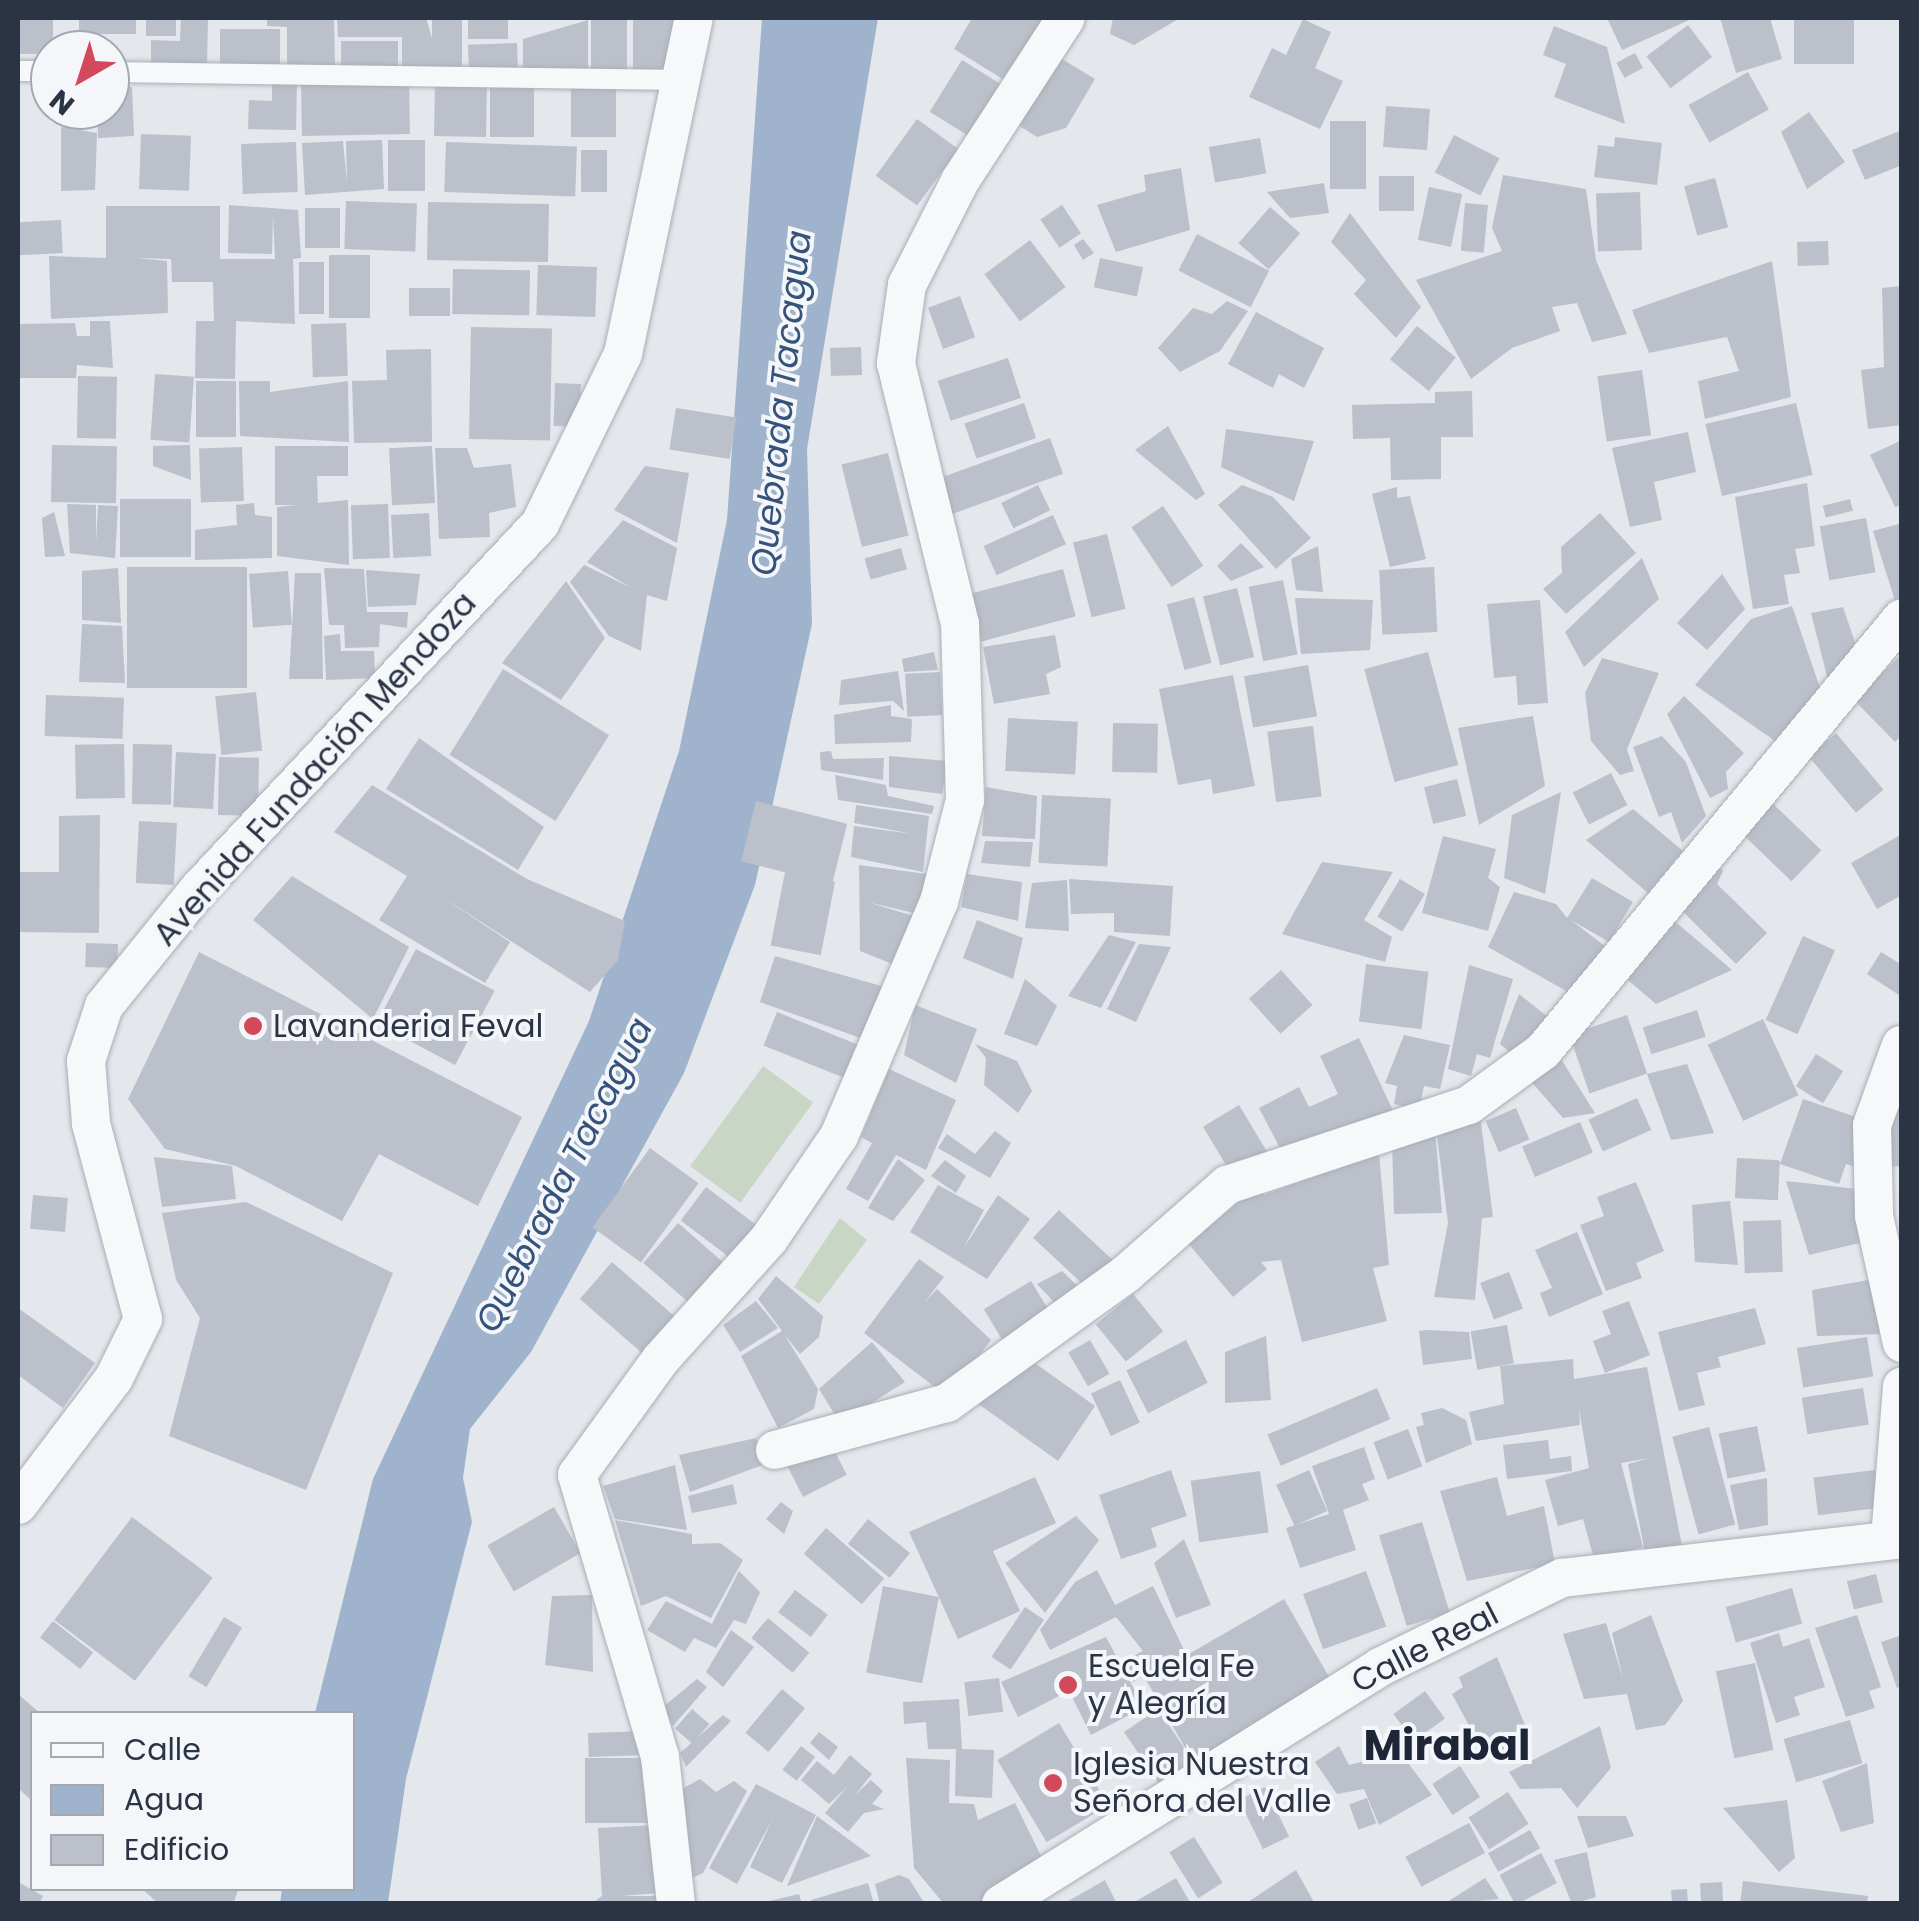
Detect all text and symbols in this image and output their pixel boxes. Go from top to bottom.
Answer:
north arrow [30,30,130,130]
text: N [42,80,83,124]
water label: Quebrada Tacagua [742,228,820,578]
street label: Avenida Fundación Mendoza [146,584,484,954]
place label: Lavanderia Feval [273,1007,543,1045]
water label: Quebrada Tacagua [467,1011,661,1339]
marker: Lavanderia Feval [242,1015,264,1037]
street label: Calle Real [1345,1595,1505,1701]
place label: Escuela Fe y Alegría [1088,1648,1255,1723]
marker: Escuela Fe y Alegría [1057,1674,1079,1696]
legend [30,1711,355,1891]
district label: Mirabal [1364,1721,1530,1771]
text: Calle [124,1728,201,1771]
place label: Iglesia Nuestra Señora del Valle [1073,1746,1331,1821]
marker: Iglesia Nuestra Señora del Valle [1042,1772,1064,1794]
text: Agua [124,1778,204,1821]
text: Edificio [124,1828,229,1871]

